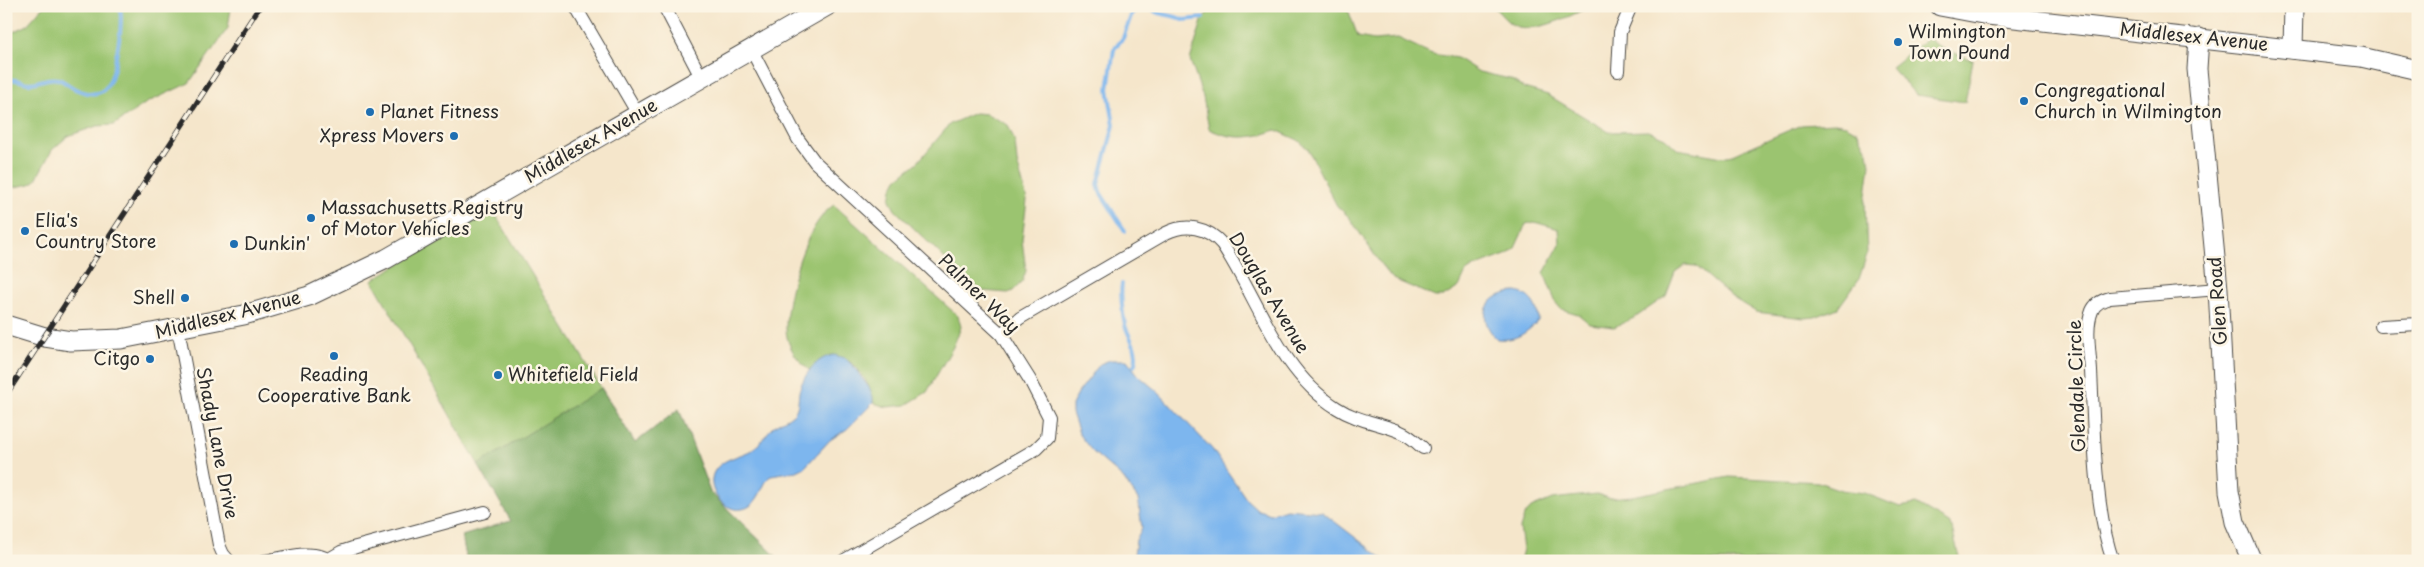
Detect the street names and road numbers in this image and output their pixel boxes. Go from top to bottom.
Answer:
street label: Middlesex Avenue [2119,14,2270,57]
street label: Middlesex Avenue [519,91,662,189]
street label: Douglas Avenue [1223,226,1317,358]
street label: Palmer Way [933,247,1027,339]
street label: Glen Road [2200,256,2233,346]
street label: Middlesex Avenue [152,282,304,345]
street label: Glendale Circle [2060,319,2091,453]
street label: Shady Lane Drive [191,364,246,521]

